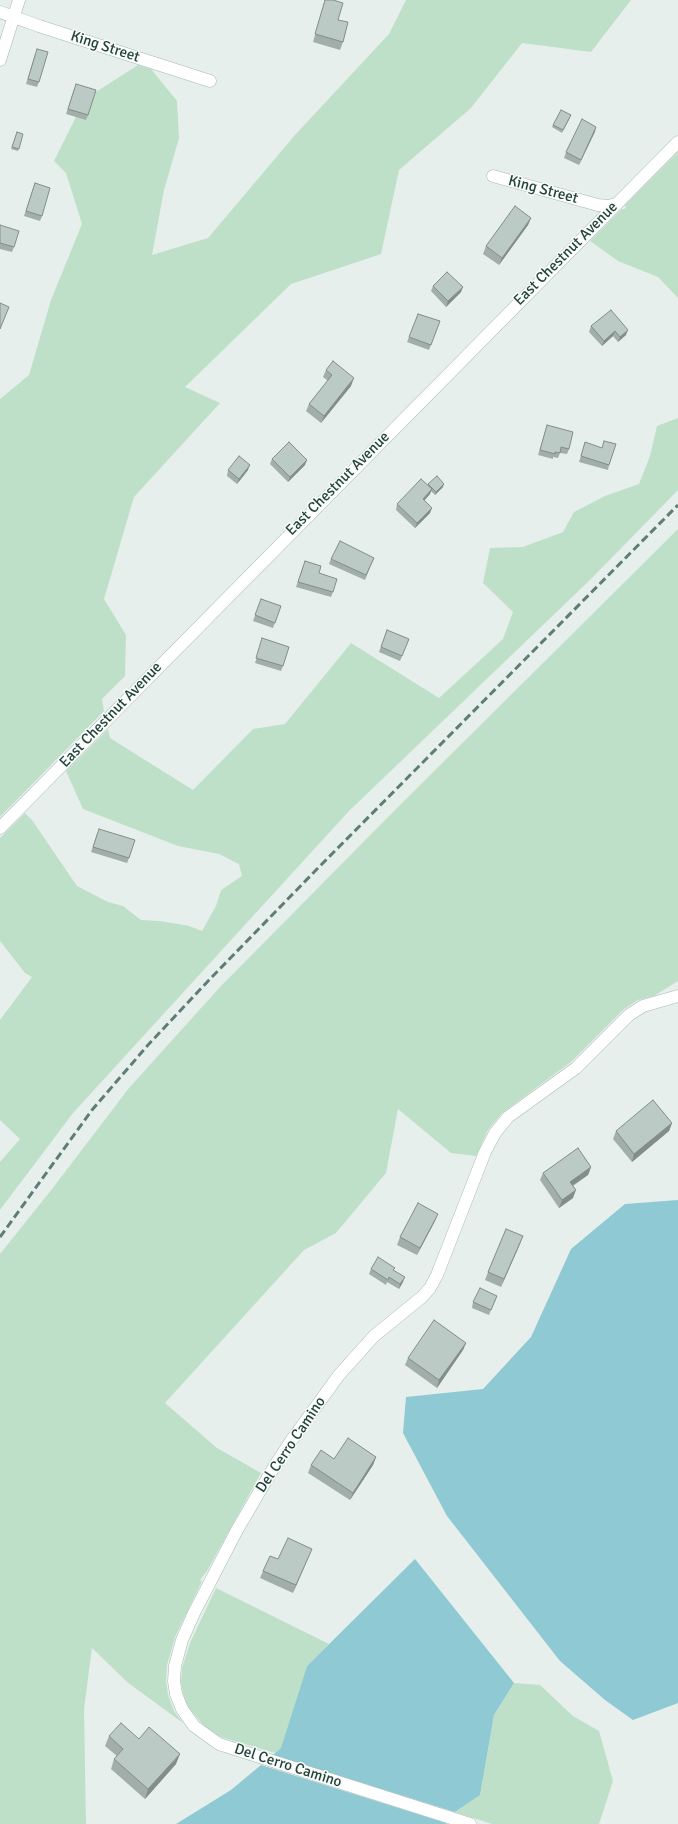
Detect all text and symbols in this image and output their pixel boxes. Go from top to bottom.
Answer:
street label: King Street [68,27,142,67]
street label: King Street [506,172,580,208]
street label: East Chestnut Avenue [510,198,622,310]
street label: East Chestnut Avenue [282,428,394,540]
street label: East Chestnut Avenue [56,659,166,771]
street label: Del Cerro Camino [252,1394,330,1496]
street label: Del Cerro Camino [232,1740,344,1792]

